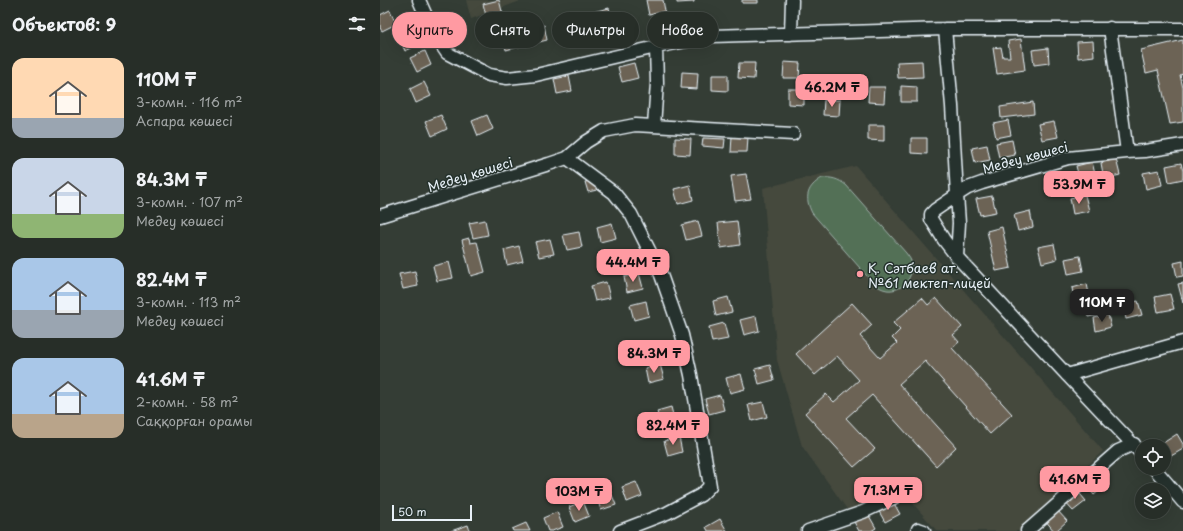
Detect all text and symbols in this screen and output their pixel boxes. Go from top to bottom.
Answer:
text: Объектов: 9 [12,11,116,37]
chip: Купить [392,12,467,48]
chip: Снять [475,12,544,48]
chip: Фильтры [552,12,639,48]
chip: Новое [647,12,718,48]
icon: filters [346,13,368,35]
text: 110M ₸ [136,66,196,92]
icon: home [44,74,92,122]
pin: 46.2M ₸ [795,74,869,108]
text: 46.2M ₸ [804,77,860,96]
text: 3-комн. · 116 m² [136,92,242,111]
text: Аспара көшесі [136,111,233,130]
street label: Медеу көшесі [980,136,1070,178]
street label: Медеу көшесі [425,152,515,196]
text: 84.3M ₸ [136,166,207,192]
pin: 53.9M ₸ [1042,171,1116,205]
icon: home [44,174,92,222]
text: 53.9M ₸ [1053,174,1105,193]
text: 3-комн. · 107 m² [136,192,243,211]
text: Медеу көшесі [136,211,224,230]
pin: 44.4M ₸ [596,249,670,283]
text: 44.4M ₸ [606,252,660,271]
place label: Қ. Сәтбаев ат. №61 мектеп-лицей [868,258,991,292]
text: 82.4M ₸ [136,266,207,292]
marker: Қ. Сәтбаев ат. №61 мектеп-лицей [855,269,865,279]
icon: home [44,274,92,322]
pin: 110M ₸ [1069,289,1135,323]
text: 3-комн. · 113 m² [136,292,241,311]
text: 110M ₸ [1079,292,1125,311]
text: Медеу көшесі [136,311,224,330]
pin: 84.3M ₸ [617,340,691,374]
text: 84.3M ₸ [627,343,681,362]
text: 41.6M ₸ [136,366,205,392]
icon: home [44,374,92,422]
text: 2-комн. · 58 m² [136,392,238,411]
text: Саққорған орамы [136,411,253,430]
pin: 82.4M ₸ [636,412,710,446]
text: 82.4M ₸ [646,415,700,434]
map controls [1135,439,1171,519]
button: locate [1135,439,1171,475]
pin: 41.6M ₸ [1038,466,1112,500]
text: 41.6M ₸ [1049,469,1101,488]
pin: 71.3M ₸ [851,477,925,511]
pin: 103M ₸ [546,478,612,512]
text: 71.3M ₸ [863,480,913,499]
text: 103M ₸ [555,481,603,500]
button: layers [1135,483,1171,519]
scale bar [392,503,472,522]
text: 50 m [398,503,427,520]

